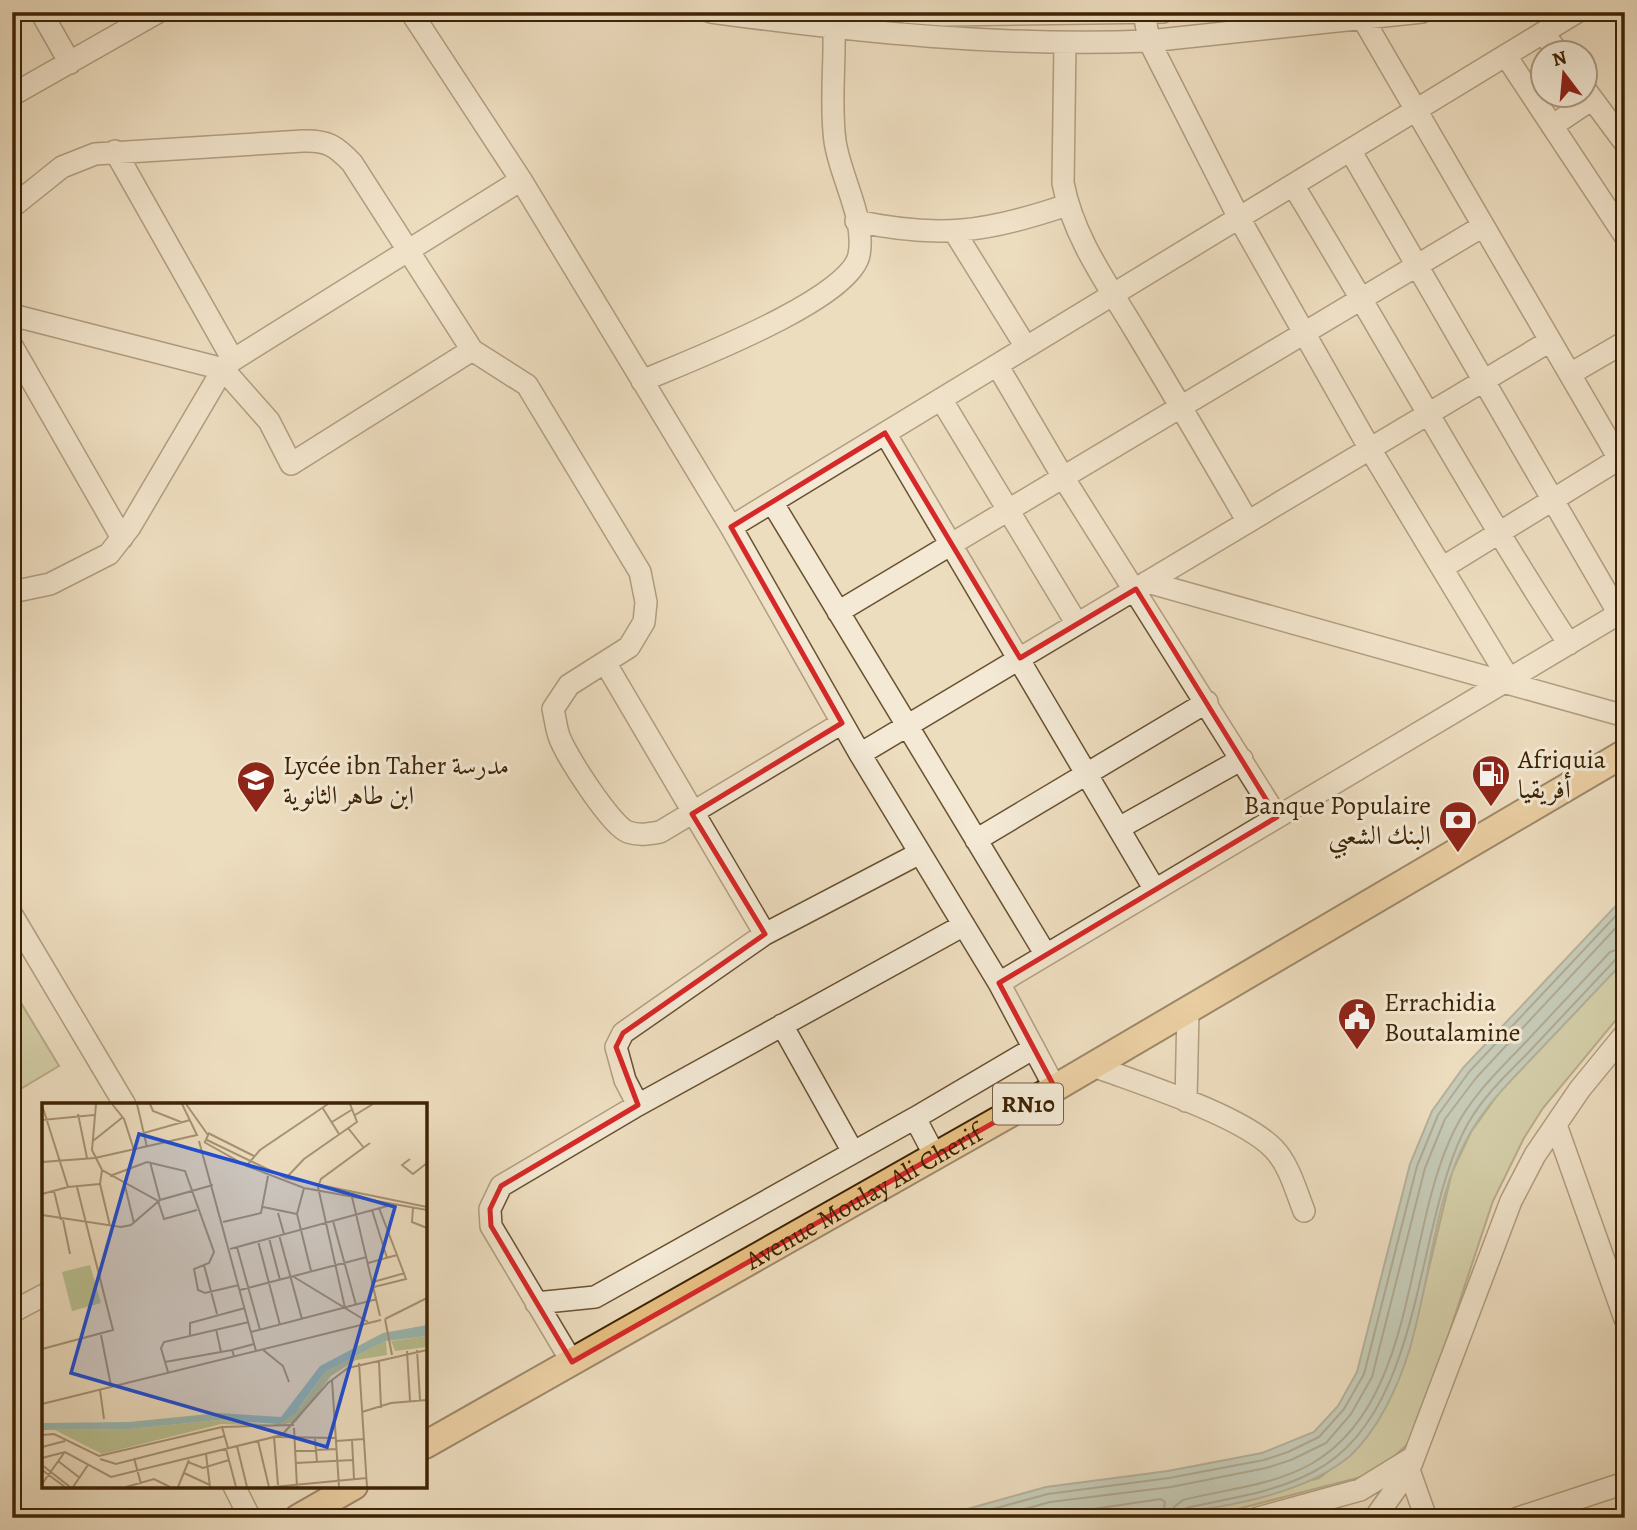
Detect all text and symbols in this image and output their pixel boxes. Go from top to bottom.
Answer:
north arrow [1528,38,1598,108]
text: N [1549,44,1570,73]
place label: Afriquia أفريقيا [1517,742,1606,807]
place label: Lycée ibn Taher مدرسة ابن طاهر الثانوية [283,748,509,813]
fuel station icon: Afriquia أفريقيا [1470,753,1512,808]
school or university icon: Lycée ibn Taher مدرسة ابن طاهر الثانوية [235,759,277,814]
place label: Banque Populaire البنك الشعبي [1244,788,1431,859]
bank icon: Banque Populaire البنك الشعبي [1437,799,1479,854]
place label: Errachidia Boutalamine [1384,985,1520,1050]
public building icon: Errachidia Boutalamine [1336,996,1378,1051]
road number: RN10 [993,1084,1063,1124]
inset map [42,1103,427,1488]
street label: Avenue Moulay Ali Cherif [738,1114,991,1278]

